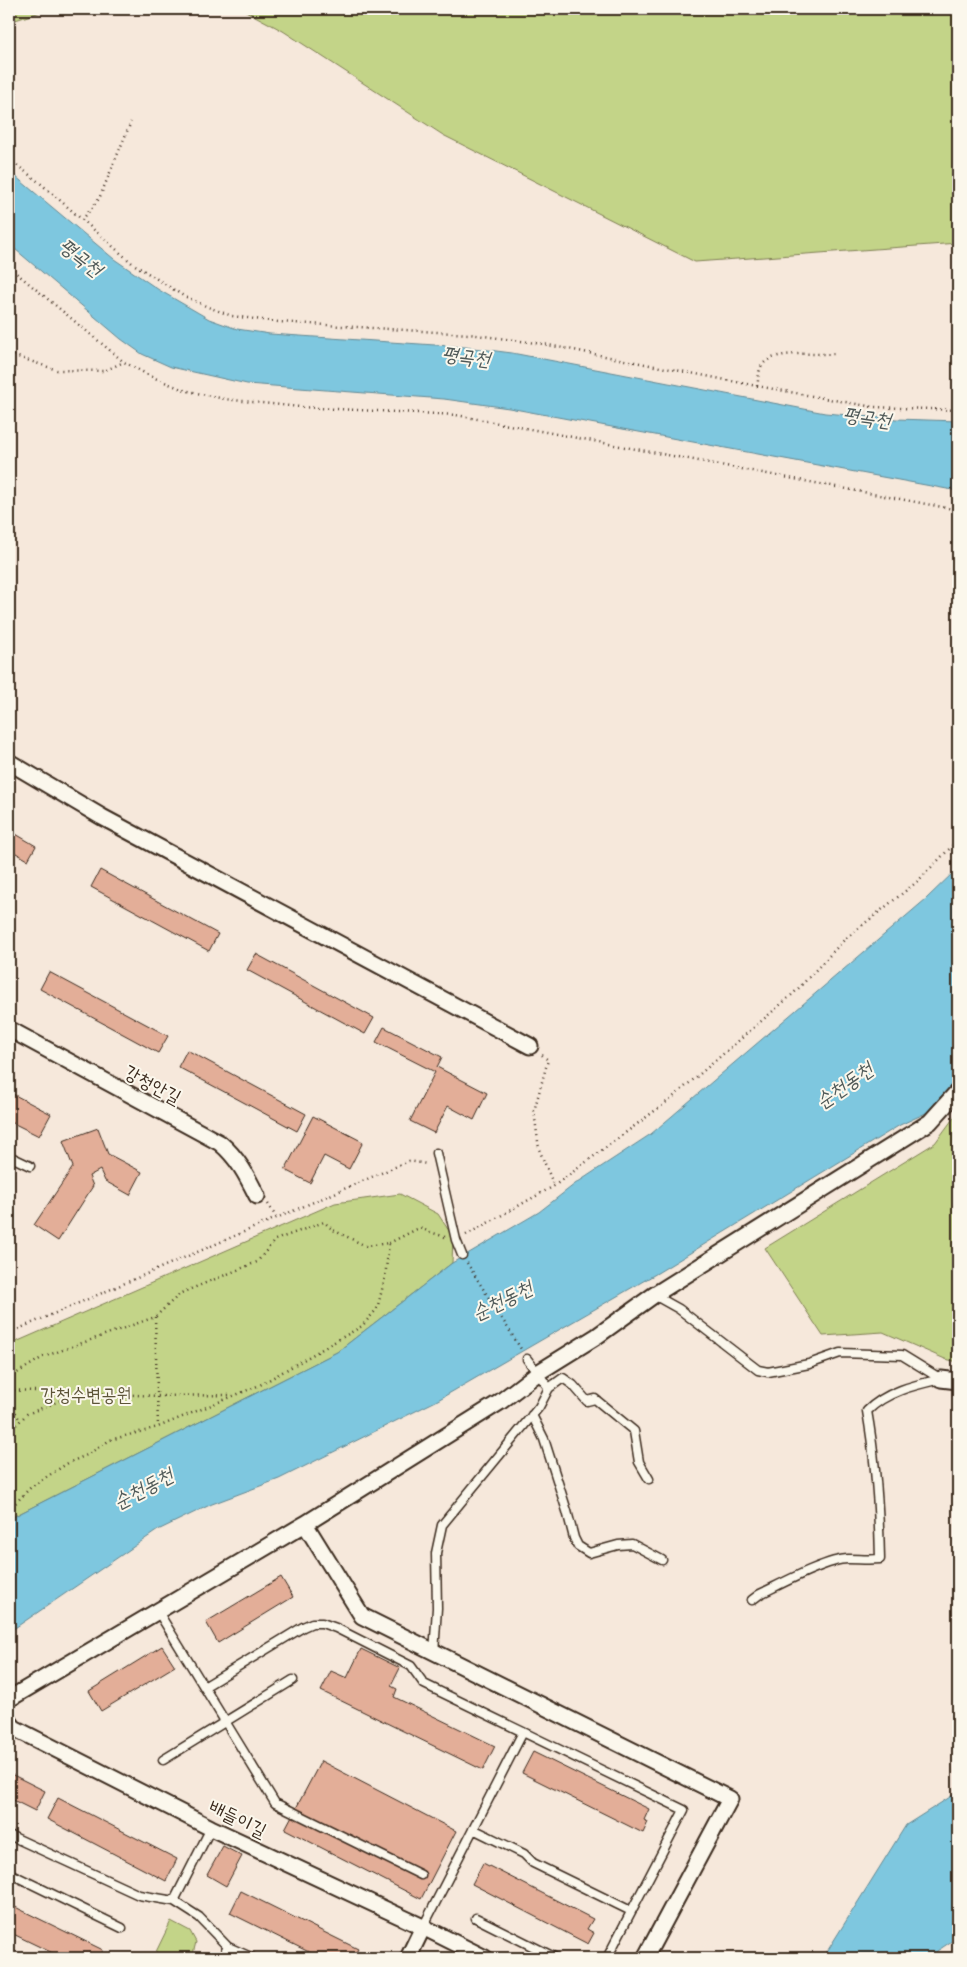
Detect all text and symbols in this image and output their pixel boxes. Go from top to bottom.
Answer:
water label: 평곡천 [54,232,110,283]
water label: 평곡천 [440,340,493,372]
water label: 평곡천 [841,401,895,433]
water label: 순천동천 [810,1055,879,1114]
street label: 강청안길 [120,1059,186,1110]
water label: 순천동천 [467,1273,538,1326]
park label: 강청수변공원 [40,1382,132,1407]
water label: 순천동천 [108,1461,179,1515]
street label: 배들이길 [205,1794,271,1843]

